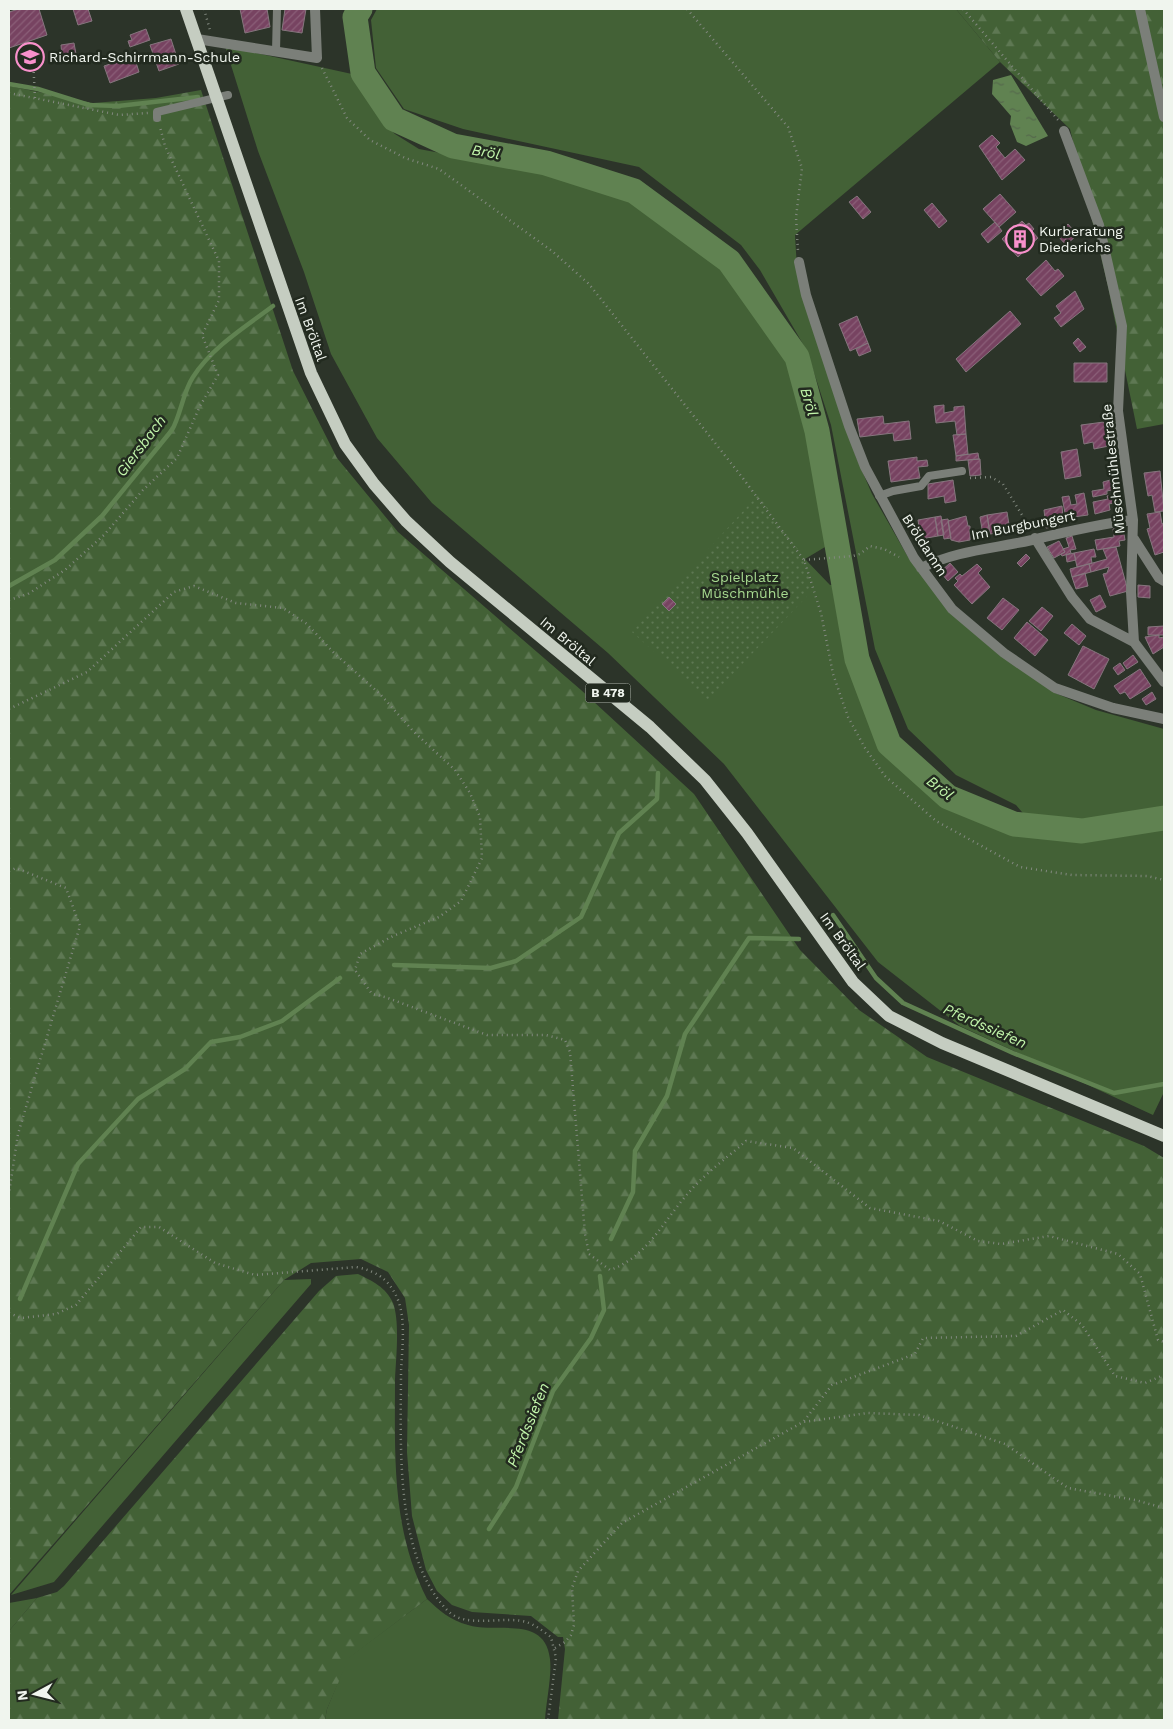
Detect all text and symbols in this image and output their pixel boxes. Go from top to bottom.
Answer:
school or university icon: Richard-Schirrmann-Schule [15,42,45,72]
place label: Richard-Schirrmann-Schule [49,49,240,65]
water label: Bröl [470,141,502,163]
place label: Kurberatung Diederichs [1039,223,1123,255]
building icon: Kurberatung Diederichs [1005,224,1035,254]
street label: Im Bröltal [292,295,330,364]
water label: Bröl [796,386,822,419]
street label: Müschmühlestraße [1098,403,1128,535]
water label: Giersbach [112,412,170,480]
street label: Im Burgbungert [970,507,1076,543]
street label: Bröldamm [899,511,951,579]
park label: Spielplatz Müschmühle [701,569,789,601]
street label: Im Bröltal [537,613,599,669]
road number: B 478 [586,684,630,702]
water label: Bröl [923,772,957,804]
street label: Im Bröltal [817,909,870,973]
water label: Pferdssiefen [941,1000,1029,1052]
water label: Pferdssiefen [503,1380,553,1470]
north arrow [10,1669,60,1719]
text: N [14,1689,31,1702]

